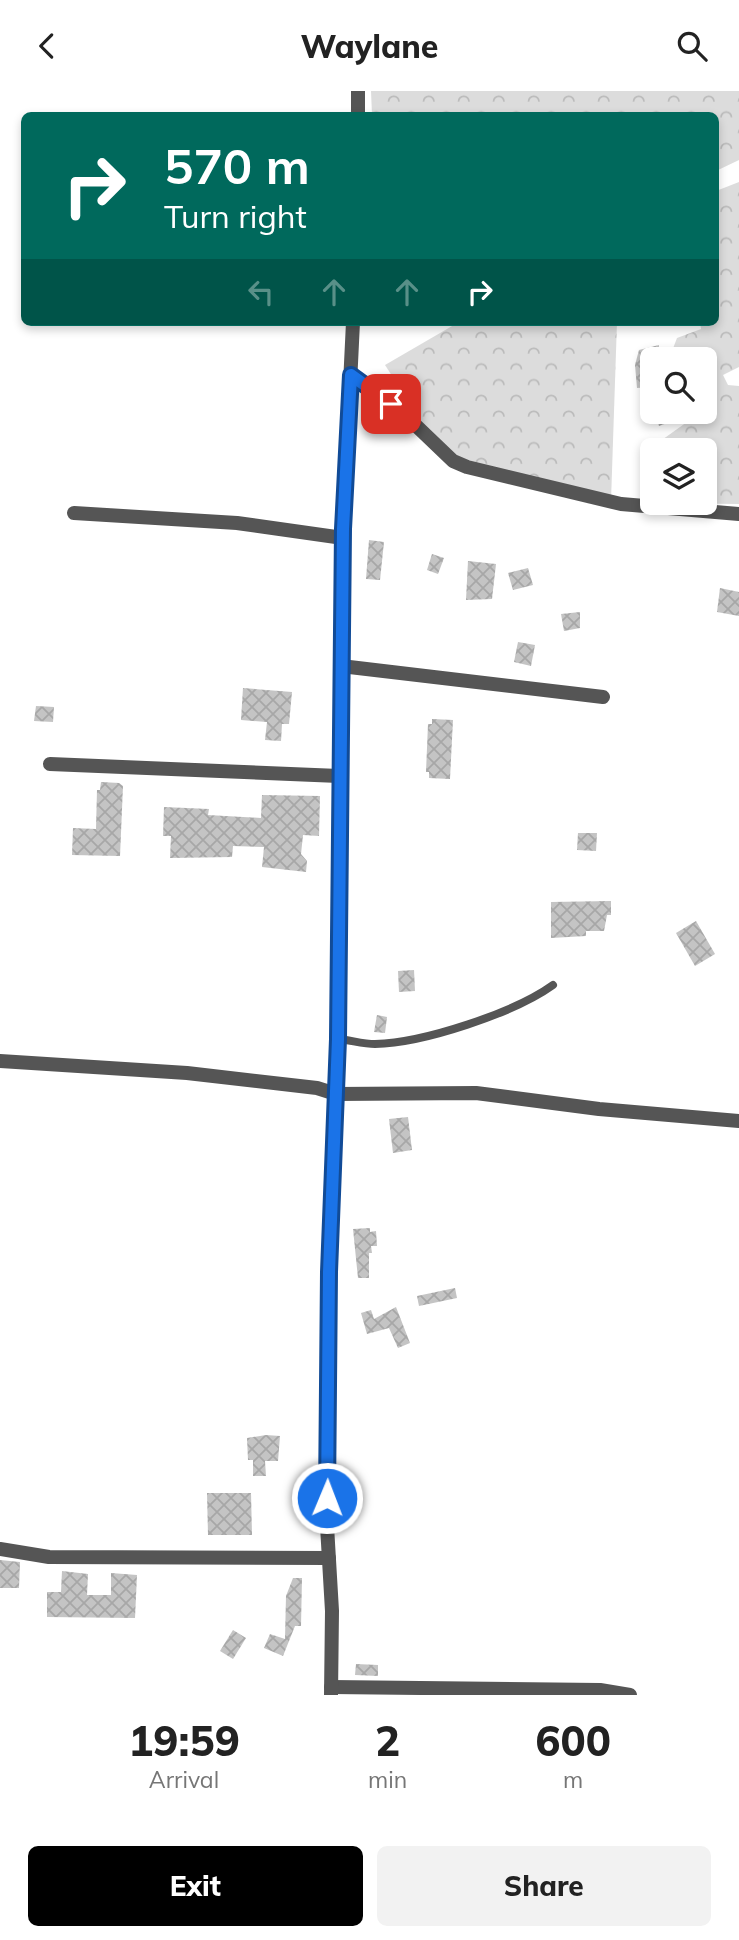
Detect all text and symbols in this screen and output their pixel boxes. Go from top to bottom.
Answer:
text: Waylane [301,26,438,66]
icon: back [28,27,66,65]
icon: search [673,27,711,65]
text: 570 m [164,135,310,196]
icon: right [49,140,140,231]
text: Turn right [164,196,307,236]
icon: left [242,273,280,311]
icon: ahead [315,273,353,311]
icon: ahead [388,273,426,311]
icon: right [461,273,499,311]
map controls [640,347,717,515]
button: search [640,347,717,424]
pin [361,374,421,434]
icon: arrive [372,385,410,423]
button: layers [640,438,717,515]
position arrow [290,1461,364,1535]
text: 19:59 [128,1714,240,1767]
text: 2 [375,1714,400,1767]
text: 600 [535,1714,611,1767]
text: Arrival [149,1765,219,1794]
text: min [368,1765,407,1794]
text: m [563,1765,583,1794]
button: Exit [28,1846,363,1926]
button: Share [377,1846,711,1926]

